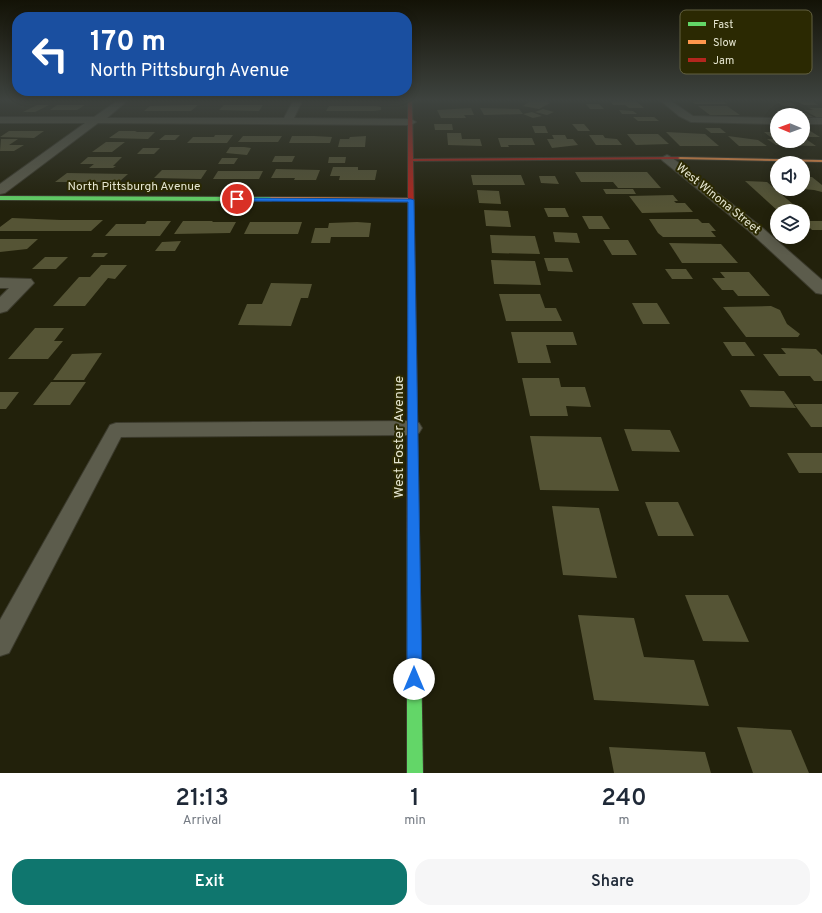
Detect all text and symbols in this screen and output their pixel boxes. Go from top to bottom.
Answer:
legend [680,10,812,74]
text: Fast [713,18,733,32]
text: 170 m [90,25,166,61]
icon: left [24,28,76,80]
text: Slow [713,36,736,50]
text: Jam [713,54,734,68]
text: North Pittsburgh Avenue [90,60,289,83]
north arrow [770,108,810,148]
map controls [770,108,810,244]
button: sound [770,156,810,196]
street label: West Winona Street [672,160,764,238]
street label: North Pittsburgh Avenue [68,179,200,195]
pin [220,182,254,216]
icon: arrive [226,188,248,210]
button: layers [770,204,810,244]
street label: West Foster Avenue [391,376,408,498]
position arrow [393,658,435,700]
text: 21:13 [175,784,229,814]
text: 1 [410,784,420,814]
text: 240 [601,784,647,814]
text: Arrival [183,813,221,829]
text: min [404,813,426,829]
text: m [618,813,629,829]
button: Exit [12,859,407,905]
button: Share [415,859,810,905]

